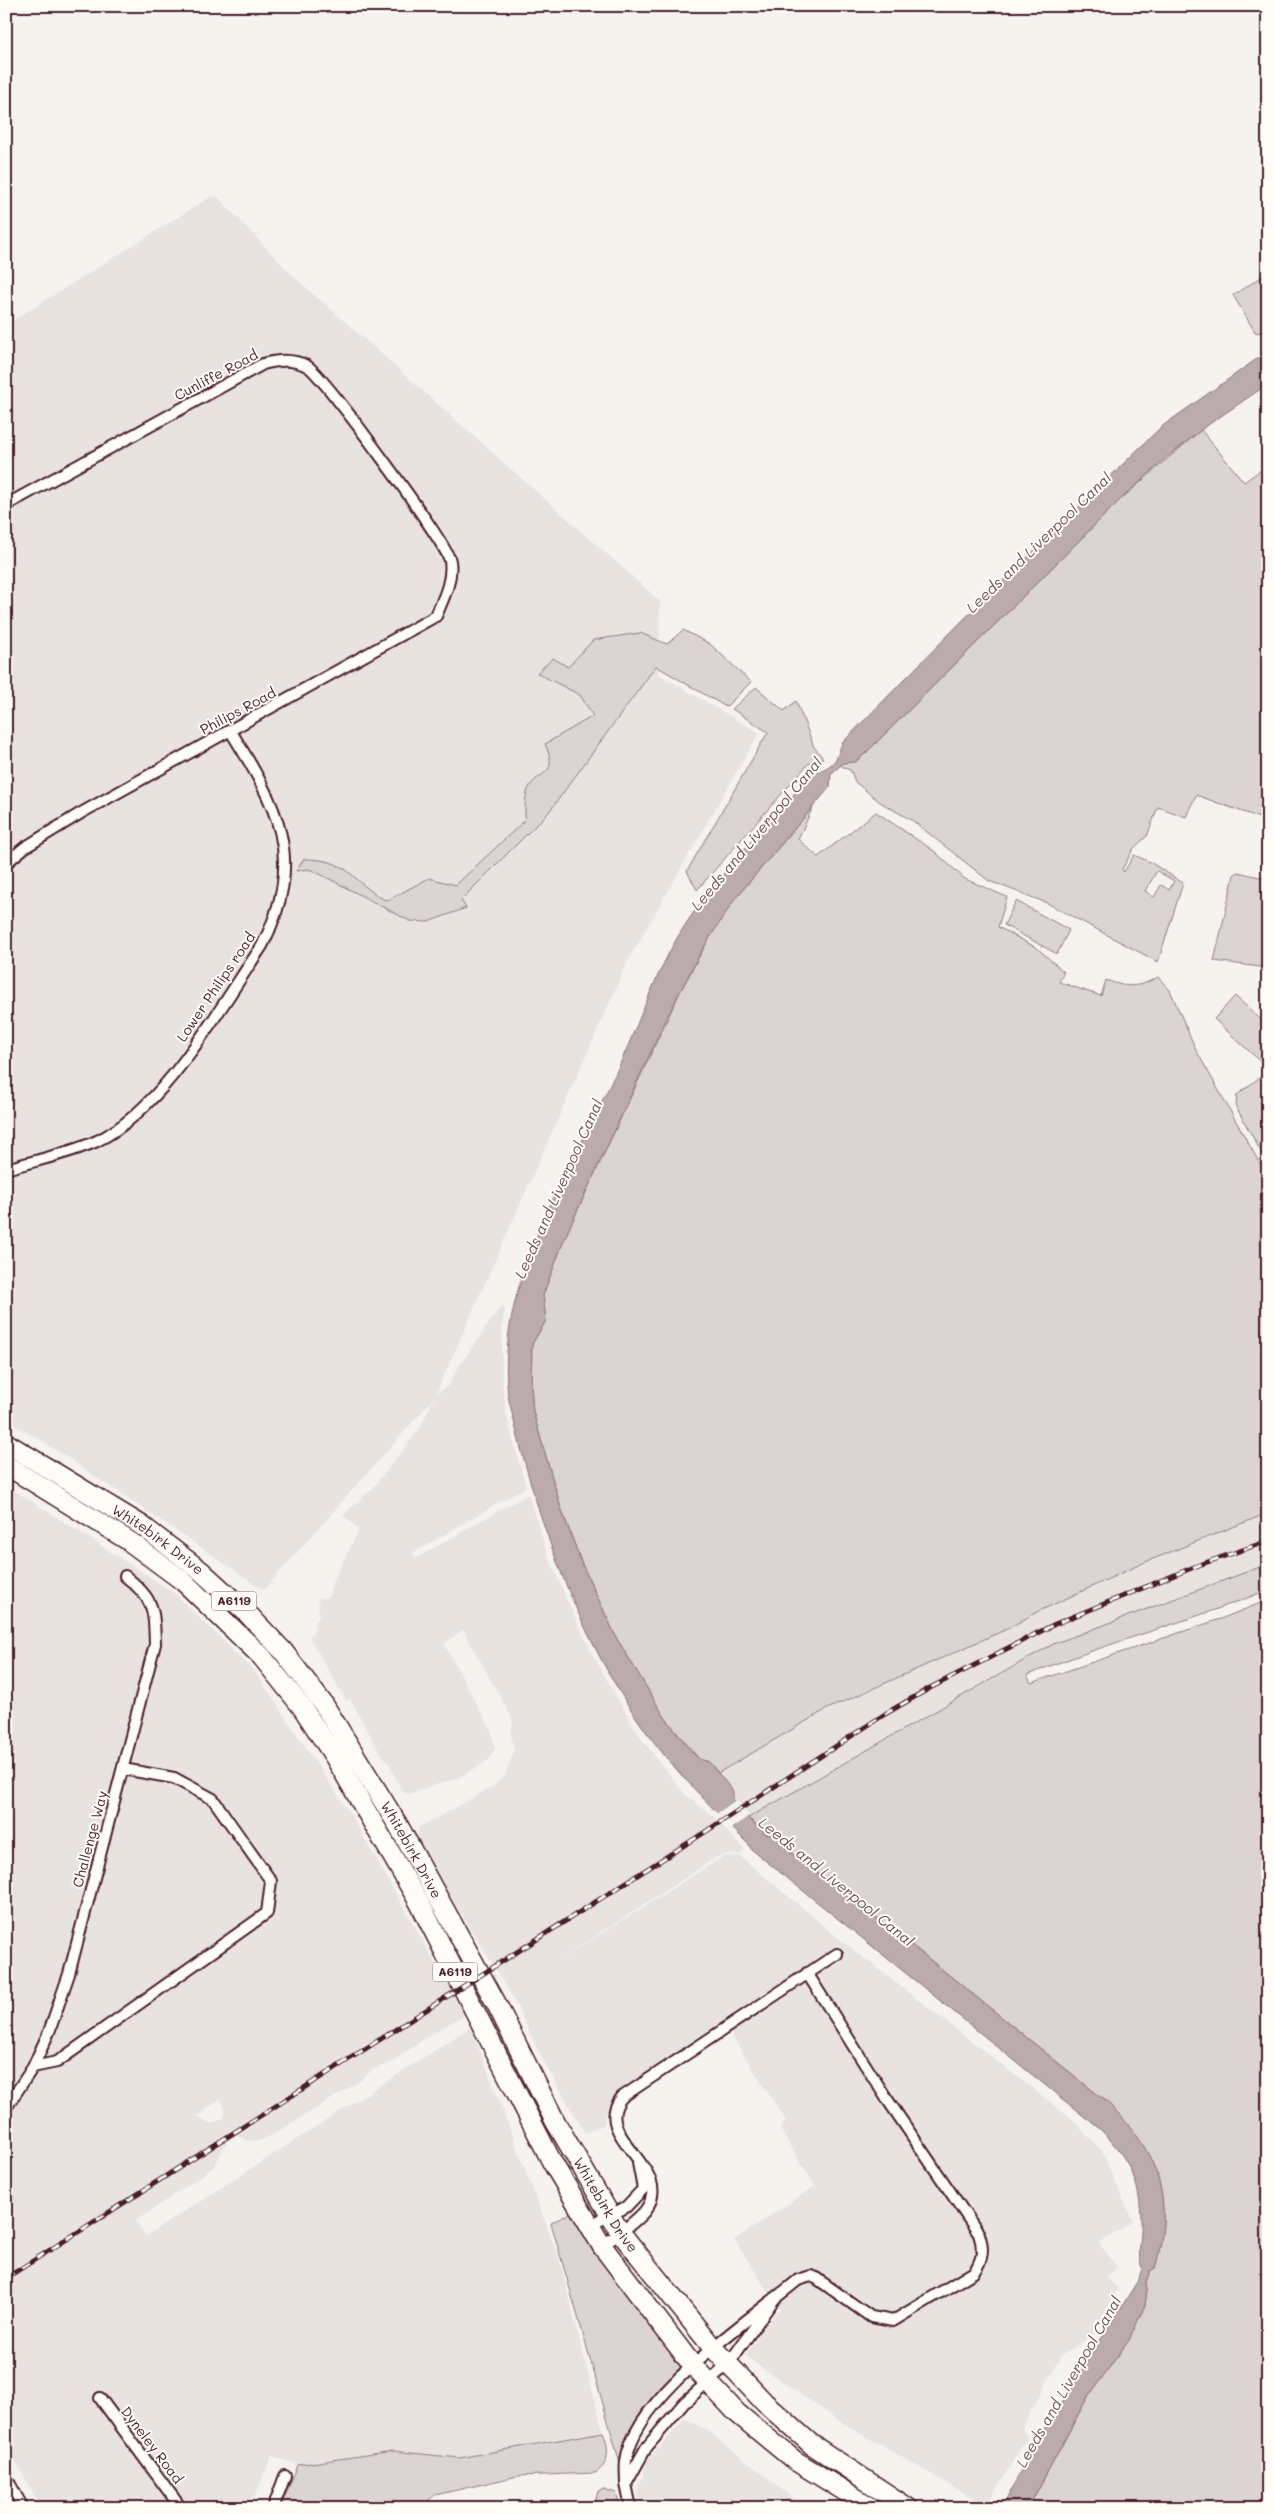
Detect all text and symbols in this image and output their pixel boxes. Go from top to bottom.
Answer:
street label: Cunliffe Road [171,344,261,405]
water label: Leeds and Liverpool Canal [961,467,1115,617]
street label: Philips Road [197,683,279,739]
water label: Leeds and Liverpool Canal [686,752,827,914]
street label: Lower Philips road [172,928,259,1045]
water label: Leeds and Liverpool Canal [509,1096,607,1281]
street label: Whitebirk Drive [109,1500,208,1579]
road number: A6119 [212,1592,256,1610]
street label: Challenge Way [67,1788,112,1889]
street label: Whitebirk Drive [377,1797,446,1901]
water label: Leeds and Liverpool Canal [755,1812,919,1950]
road number: A6119 [432,1962,478,1981]
street label: Whitebirk Drive [569,2154,643,2256]
water label: Leeds and Liverpool Canal [1011,2292,1125,2471]
street label: Dyneley Road [117,2402,188,2487]

